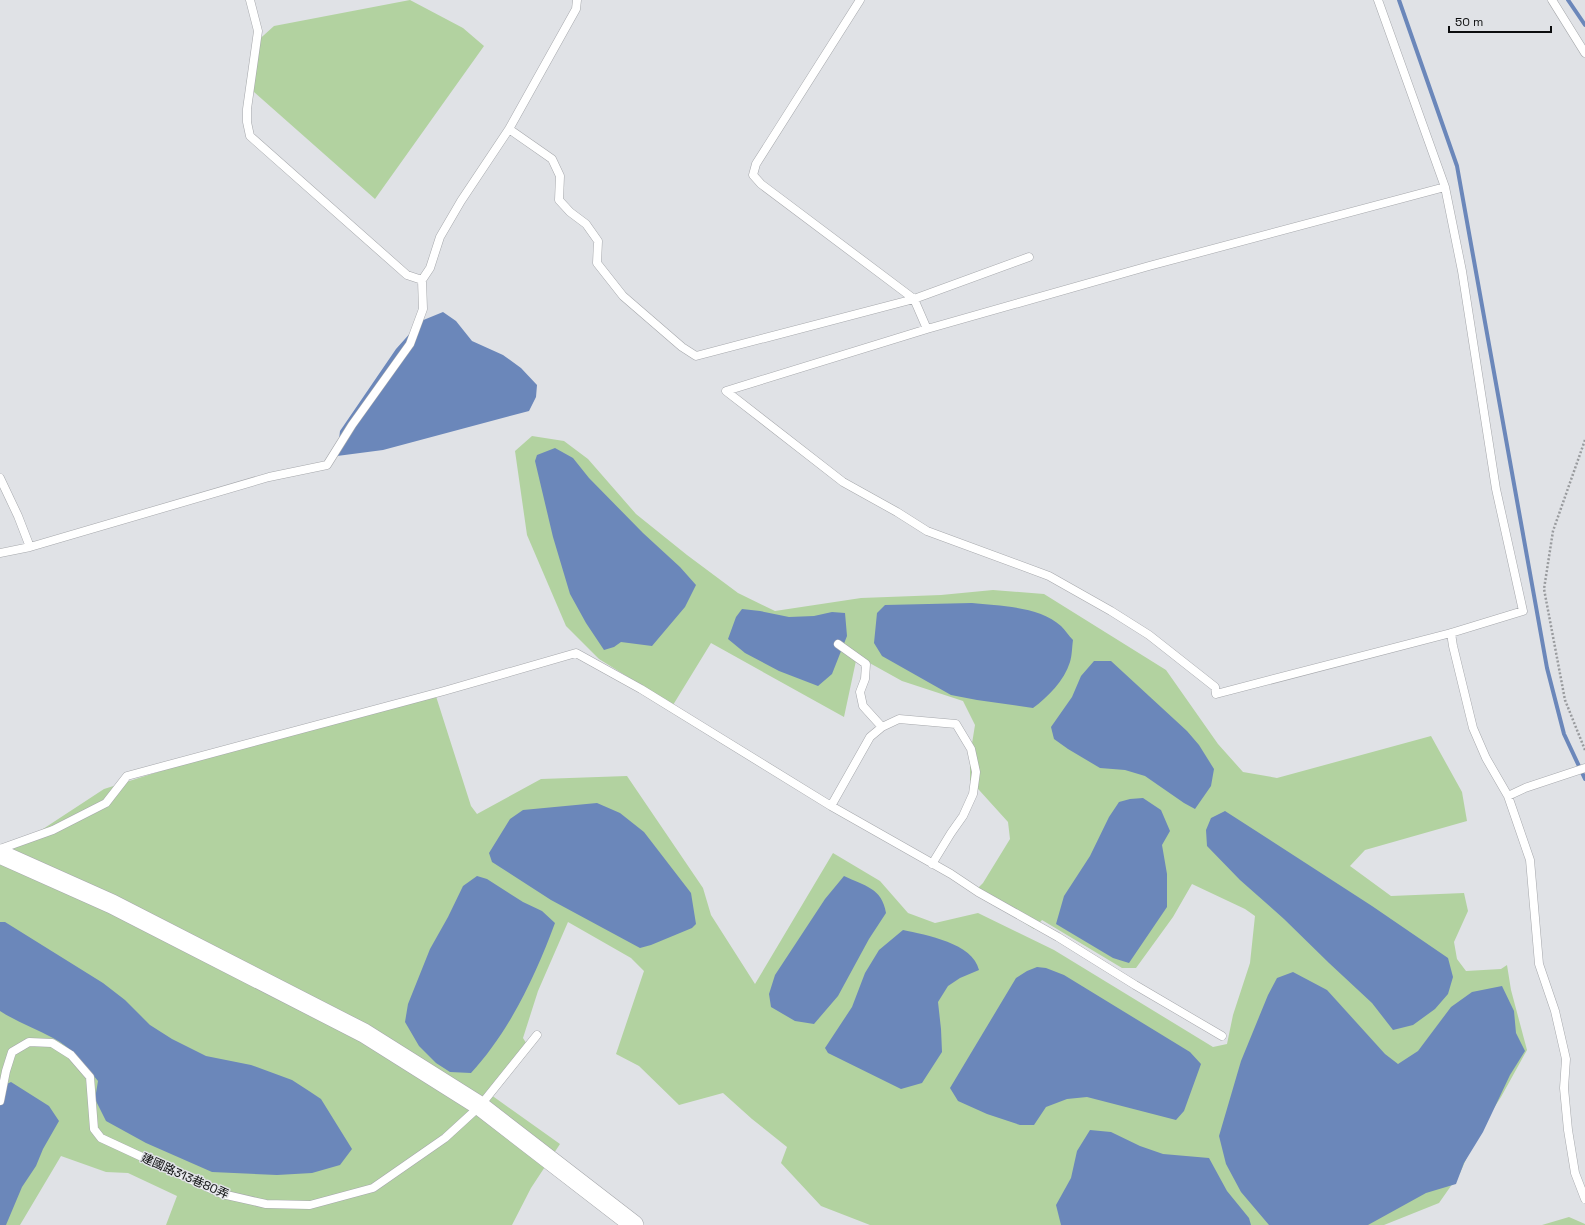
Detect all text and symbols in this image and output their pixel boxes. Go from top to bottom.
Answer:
scale bar [1449,8,1551,34]
text: 50 m [1455,14,1483,30]
street label: 建國路313巷80弄 [139,1149,231,1203]

